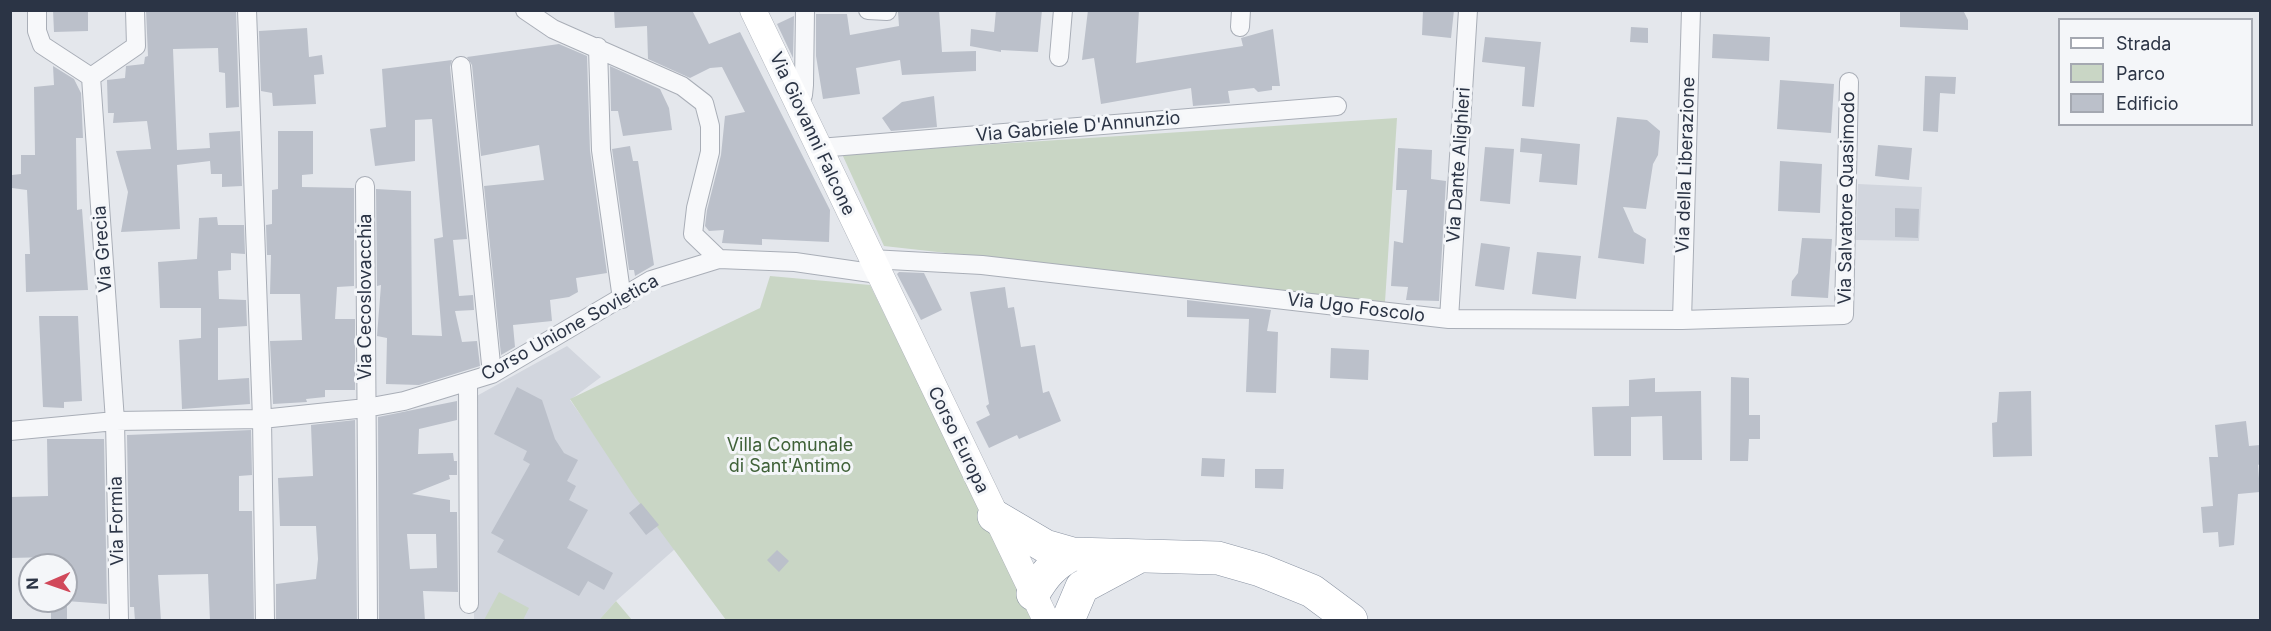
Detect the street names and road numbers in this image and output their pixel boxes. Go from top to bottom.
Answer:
street label: Via Giovanni Falcone [765,49,859,219]
street label: Via della Liberazione [1672,76,1700,254]
street label: Via Dante Alighieri [1443,86,1475,244]
street label: Via Salvatore Quasimodo [1834,91,1860,305]
street label: Via Gabriele D'Annunzio [975,107,1181,147]
street label: Via Grecia [89,205,117,293]
street label: Via Cecoslovacchia [355,214,377,380]
street label: Corso Unione Sovietica [478,270,662,386]
street label: Via Ugo Foscolo [1286,289,1426,327]
street label: Corso Europa [923,383,993,497]
street label: Via Formia [105,476,129,566]

